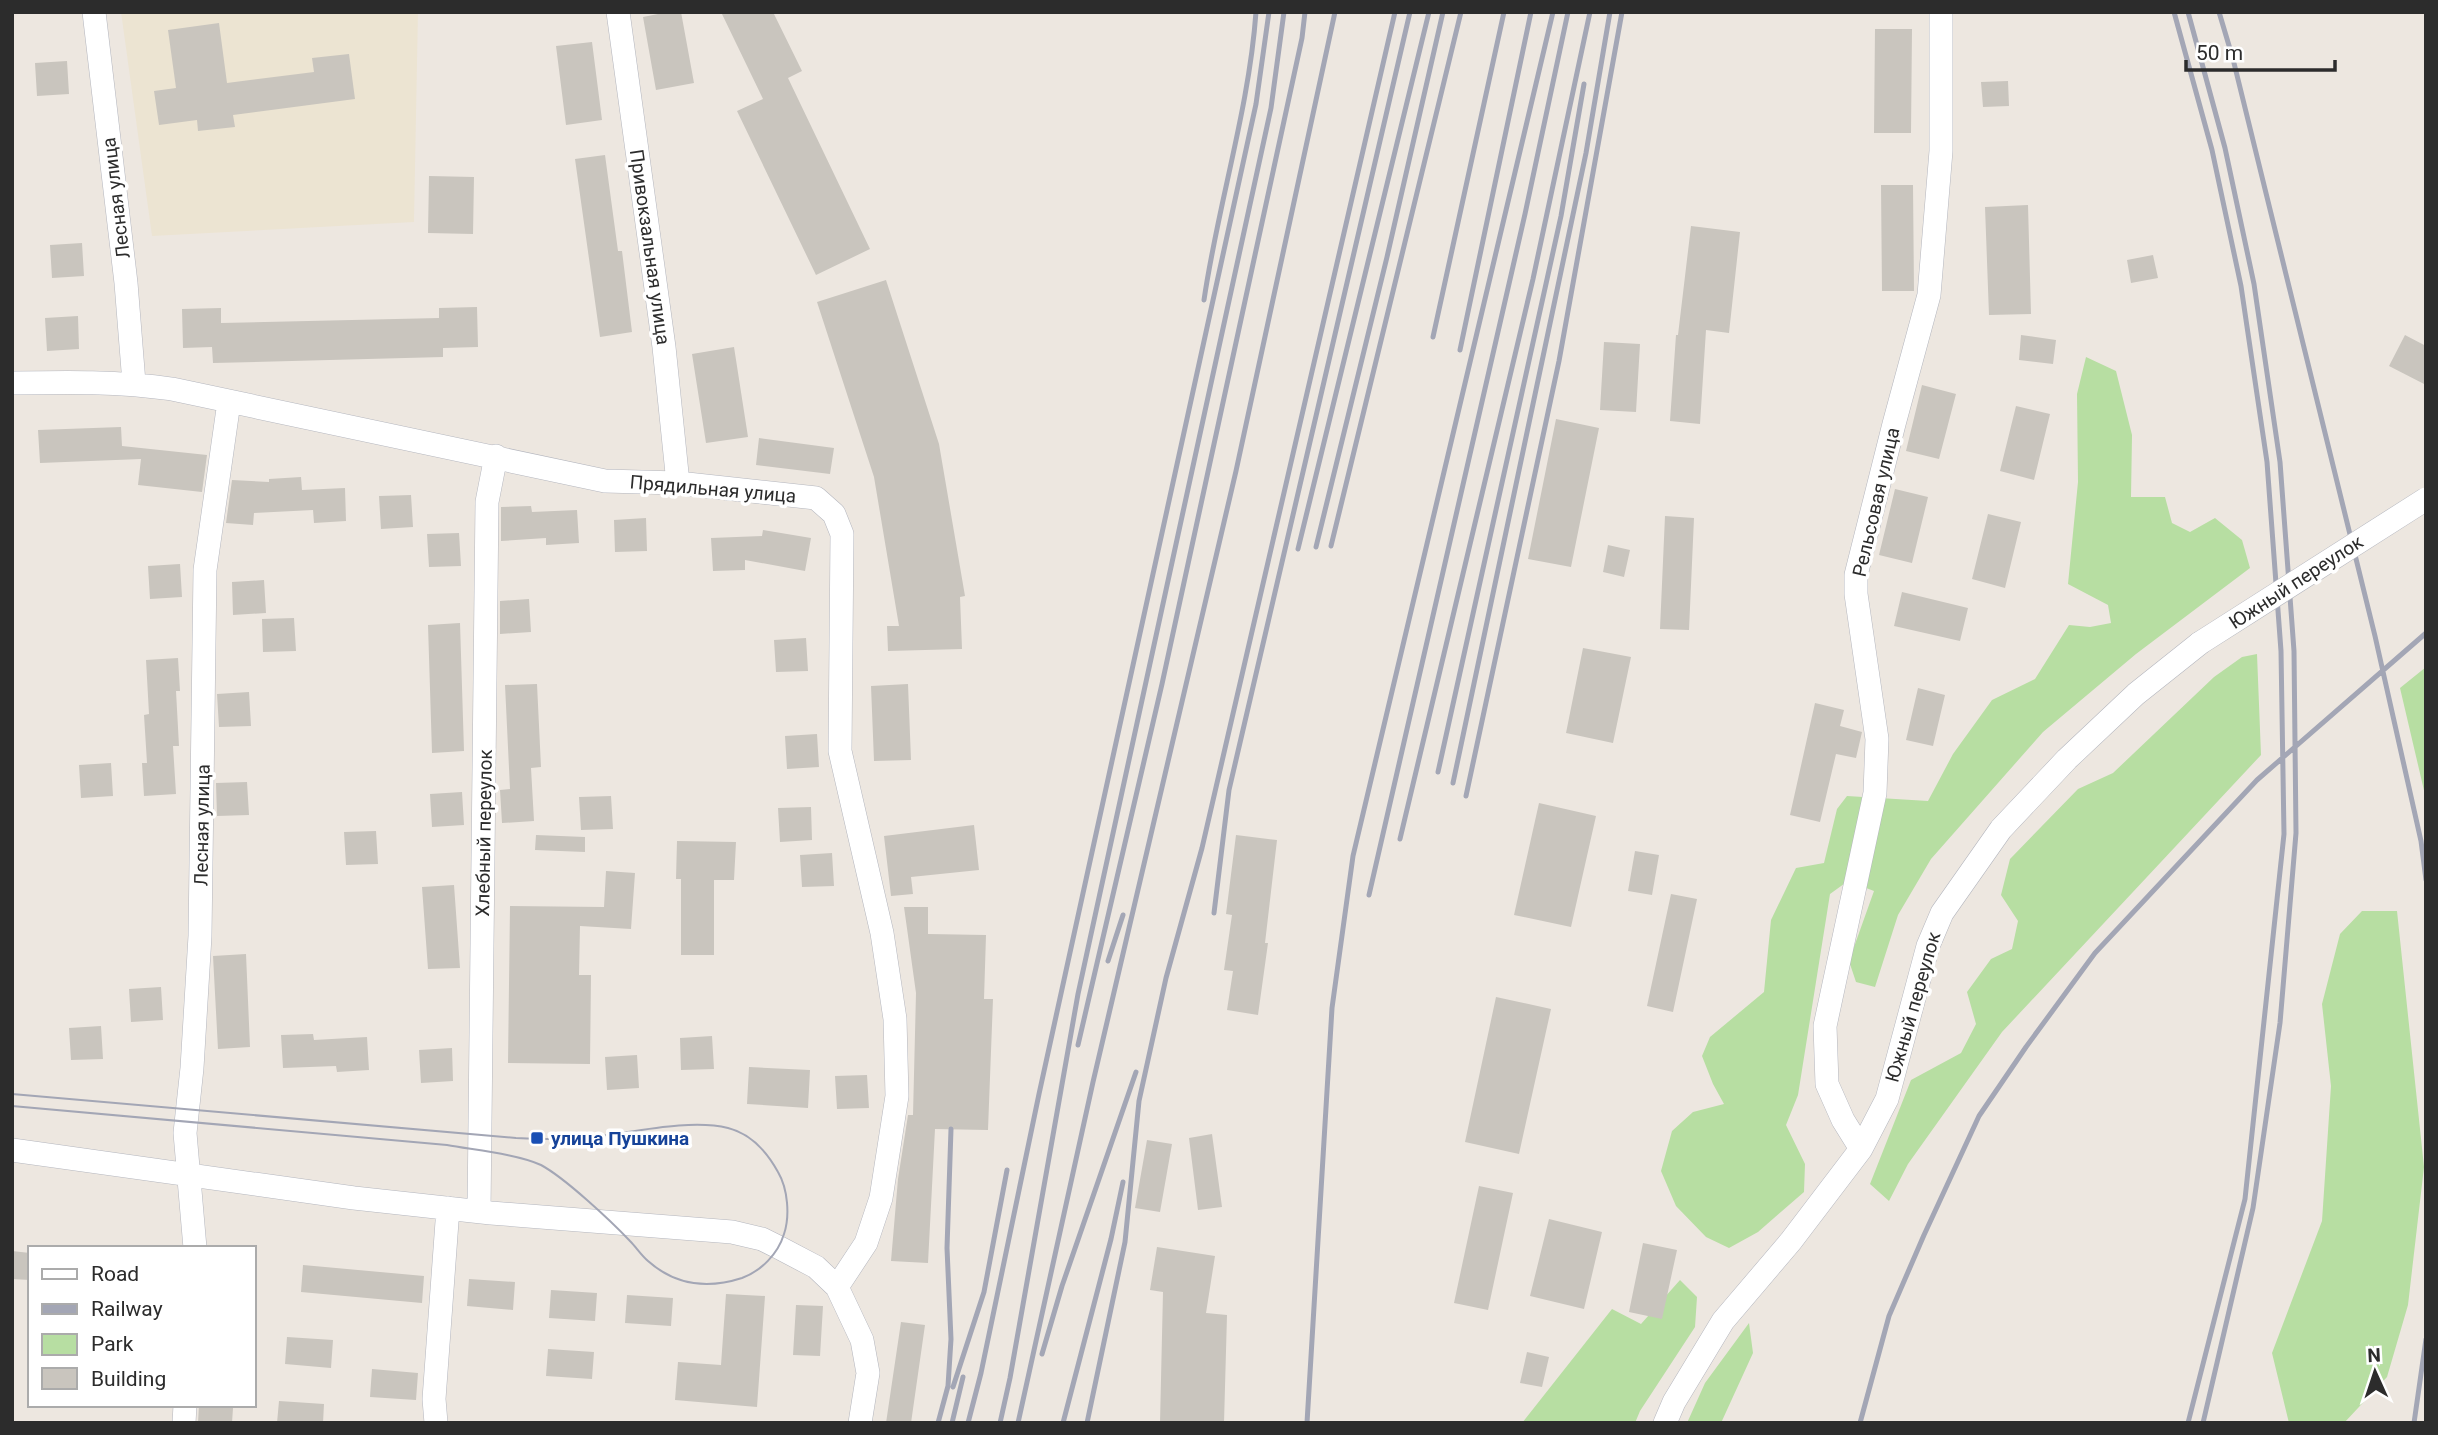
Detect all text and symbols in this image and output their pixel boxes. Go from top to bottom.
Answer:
scale bar [2186,28,2335,72]
text: 50 m [2196,41,2243,65]
street label: Лесная улица [97,136,135,260]
street label: Привокзальная улица [625,148,675,346]
street label: Рельсовая улица [1848,425,1904,579]
street label: Прядильная улица [629,470,797,508]
street label: Южный переулок [2225,530,2368,634]
street label: Хлебный переулок [471,748,497,917]
street label: Лесная улица [189,764,215,886]
street label: Южный переулок [1881,928,1946,1085]
place label: улица Пушкина [551,1127,689,1150]
marker: улица Пушкина [529,1130,545,1146]
legend [28,1246,256,1407]
text: Road [91,1262,139,1286]
text: Railway [91,1297,163,1321]
text: Park [91,1332,134,1356]
north arrow [2340,1337,2410,1407]
text: N [2367,1344,2381,1367]
text: Building [91,1367,166,1391]

